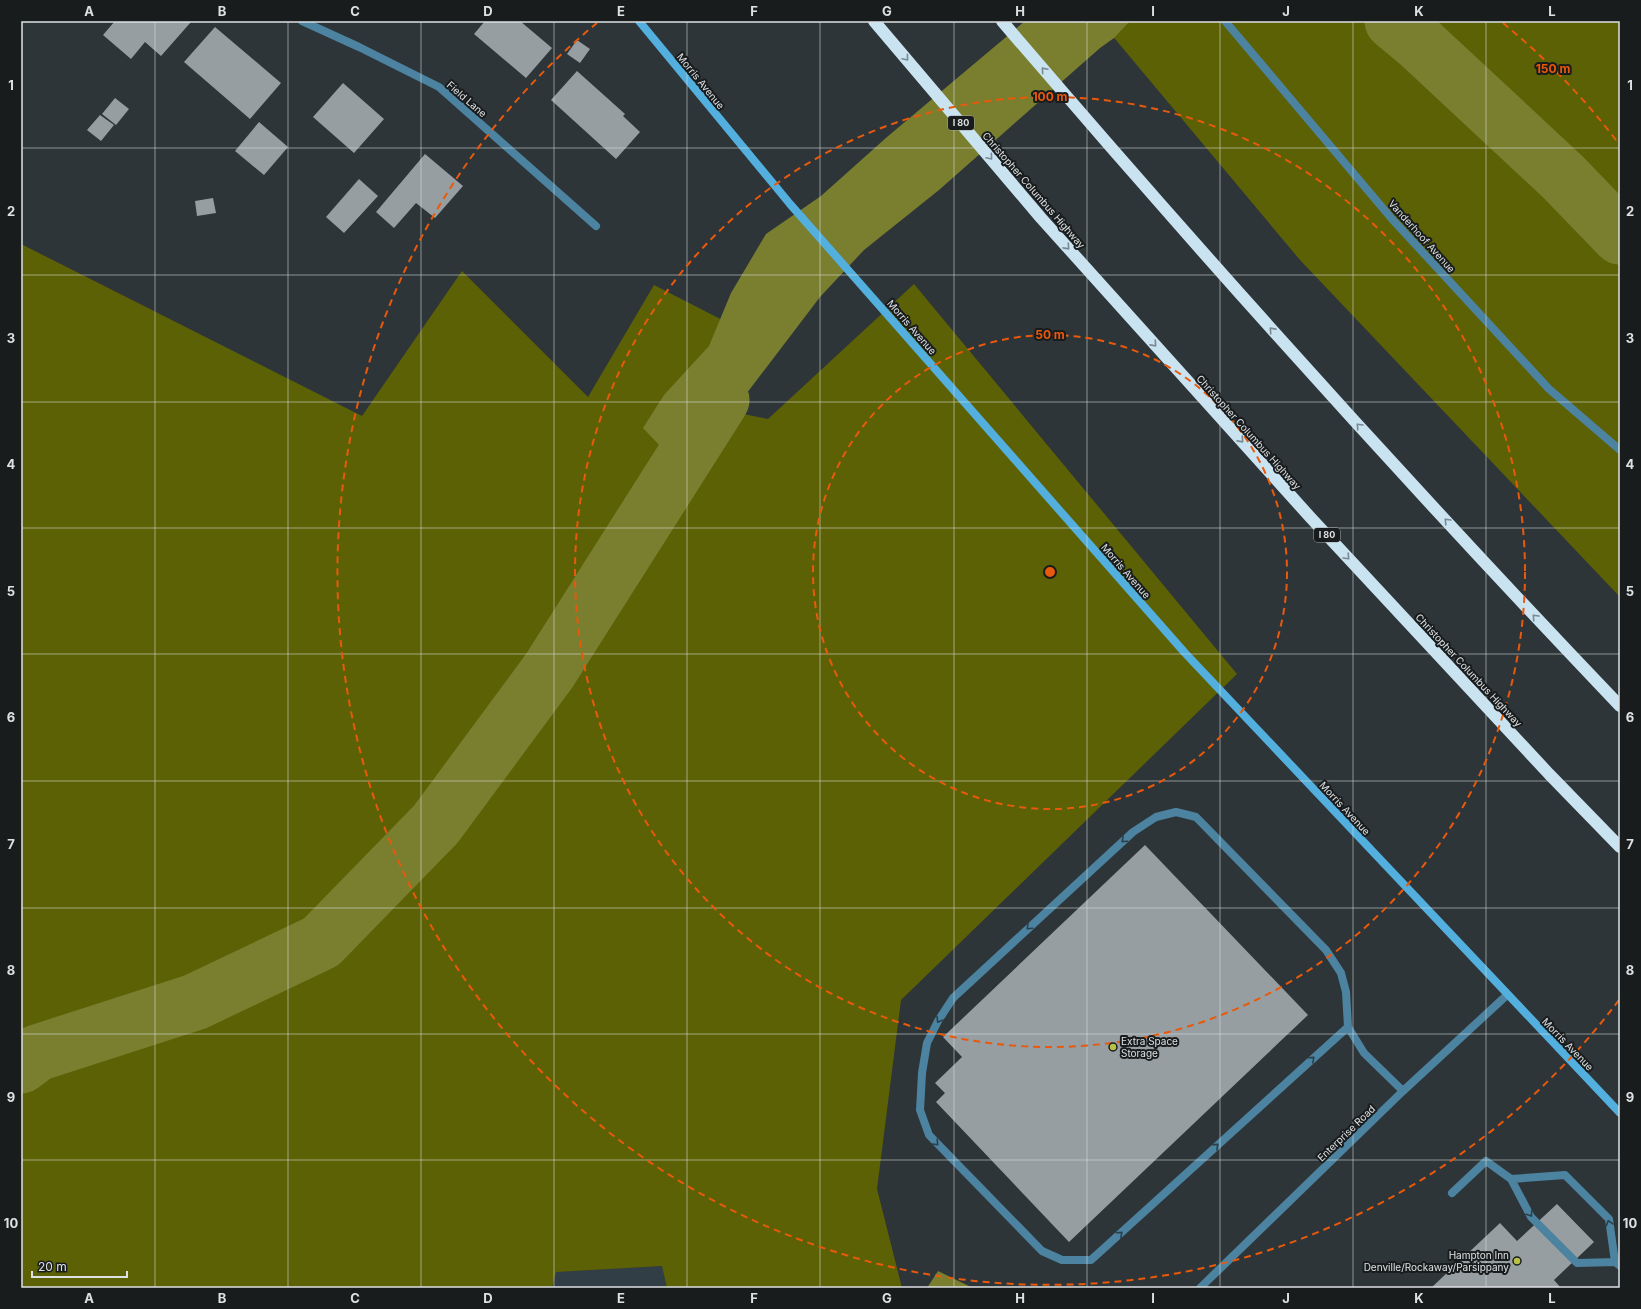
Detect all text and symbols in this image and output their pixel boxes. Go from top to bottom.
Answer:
text: A [84,3,94,19]
text: B [218,3,227,19]
text: C [350,3,360,19]
text: D [483,3,493,19]
text: E [617,3,625,19]
text: F [750,3,758,19]
text: G [882,3,892,19]
text: H [1015,3,1025,19]
text: I [1151,3,1155,19]
text: J [1282,3,1290,19]
text: K [1414,3,1424,19]
text: L [1548,3,1556,19]
street label: Morris Avenue [675,51,727,112]
one-way arrow [901,53,908,60]
text: 150 m [1536,61,1570,76]
one-way arrow [1042,67,1049,74]
text: 1 [8,77,14,93]
text: 1 [1627,77,1633,93]
street label: Field Lane [445,79,489,120]
text: 100 m [1032,89,1068,104]
road number: I 80 [948,116,974,130]
street label: Christopher Columbus Highway [980,129,1088,251]
one-way arrow [985,152,992,160]
street label: Vanderhoof Avenue [1386,197,1458,275]
text: 2 [7,203,15,219]
text: 2 [1626,203,1634,219]
one-way arrow [1062,242,1070,250]
street label: Morris Avenue [885,297,939,357]
text: 50 m [1035,327,1065,342]
one-way arrow [1269,327,1276,334]
text: 3 [7,330,15,346]
text: 3 [1626,330,1634,346]
one-way arrow [1149,339,1156,346]
street label: Christopher Columbus Highway [1194,372,1304,492]
one-way arrow [1356,423,1364,431]
one-way arrow [1236,435,1243,443]
text: 4 [7,456,16,472]
text: 4 [1626,456,1635,472]
one-way arrow [1445,519,1452,526]
road number: I 80 [1314,528,1340,542]
street label: Morris Avenue [1099,541,1153,601]
one-way arrow [1342,552,1350,560]
centre of rings [1043,565,1057,579]
text: 5 [7,583,15,599]
text: 5 [1626,583,1634,599]
street label: Christopher Columbus Highway [1413,611,1525,729]
one-way arrow [1533,614,1540,622]
text: 6 [7,709,15,725]
text: 6 [1626,709,1634,725]
street label: Morris Avenue [1317,779,1373,837]
one-way arrow [1122,835,1129,842]
text: 7 [7,836,15,852]
text: 7 [1626,836,1634,852]
one-way arrow [1026,923,1033,930]
text: 8 [7,962,15,978]
text: 8 [1626,962,1634,978]
street label: Morris Avenue [1540,1015,1596,1073]
one-way arrow [936,1016,943,1023]
place label: Extra Space Storage [1121,1035,1178,1059]
marker: Extra Space Storage [1108,1042,1118,1052]
one-way arrow [1307,1056,1315,1064]
text: 9 [7,1089,15,1105]
text: 9 [1626,1089,1634,1105]
street label: Enterprise Road [1315,1103,1377,1163]
one-way arrow [932,1138,939,1146]
one-way arrow [1211,1144,1219,1151]
one-way arrow [1525,1209,1532,1216]
text: 10 [4,1215,18,1231]
text: 10 [1623,1215,1637,1231]
one-way arrow [1605,1220,1614,1227]
one-way arrow [1115,1232,1122,1239]
place label: Hampton Inn Denville/Rockaway/Parsippany [1364,1249,1509,1273]
scale bar [32,1253,127,1279]
marker: Hampton Inn Denville/Rockaway/Parsippany [1512,1256,1522,1266]
text: 20 m [38,1259,67,1274]
text: A [84,1290,94,1306]
text: B [218,1290,227,1306]
text: C [350,1290,360,1306]
text: D [483,1290,493,1306]
text: E [617,1290,625,1306]
text: F [750,1290,758,1306]
text: G [882,1290,892,1306]
text: H [1015,1290,1025,1306]
text: I [1151,1290,1155,1306]
text: J [1282,1290,1290,1306]
text: K [1414,1290,1424,1306]
text: L [1548,1290,1556,1306]

